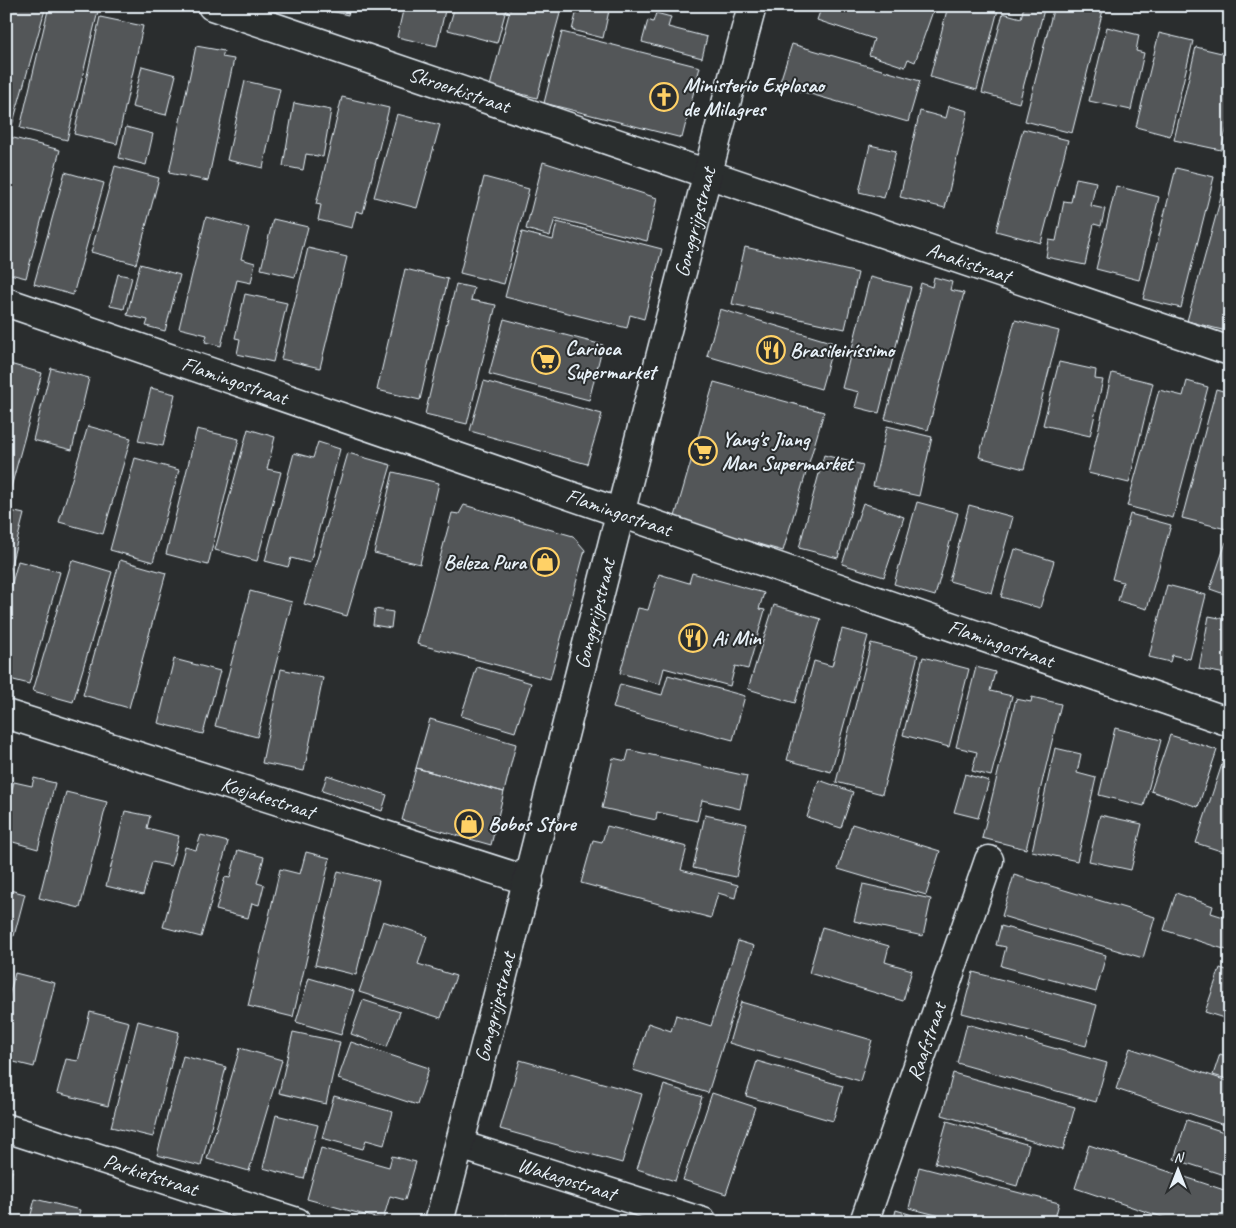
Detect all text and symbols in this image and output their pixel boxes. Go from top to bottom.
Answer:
street label: Skroerkistraat [405,61,515,120]
place label: Ministerio Explosao de Milagres [683,72,827,122]
church icon: Ministerio Explosao de Milagres [649,82,679,112]
street label: Gonggrijpstraat [668,163,722,280]
street label: Anakistraat [923,236,1017,290]
place label: Carioca Supermarket [565,335,658,385]
restaurant icon: Brasileiríssimo [756,335,786,365]
place label: Brasileiríssimo [790,337,896,363]
supermarket icon: Carioca Supermarket [531,345,561,375]
street label: Flamingostraat [179,350,293,411]
place label: Yang's Jiang Man Supermarket [722,426,855,476]
supermarket icon: Yang's Jiang Man Supermarket [688,436,718,466]
street label: Flamingostraat [563,482,677,543]
shop icon: Beleza Pura [530,547,560,577]
place label: Beleza Pura [443,549,527,575]
street label: Gonggrijpstraat [568,554,622,671]
street label: Flamingostraat [945,613,1059,674]
restaurant icon: Ai Min [678,623,708,653]
place label: Ai Min [712,625,762,651]
street label: Koejakestraat [218,771,321,826]
shop icon: Bobos Store [454,809,484,839]
place label: Bobos Store [488,811,577,837]
street label: Gonggrijpstraat [468,948,522,1065]
street label: Raafstraat [901,997,953,1084]
north arrow [1154,1146,1204,1196]
street label: Parkietstraat [100,1147,203,1203]
text: N [1174,1149,1185,1166]
street label: Wakagostraat [514,1151,622,1207]

